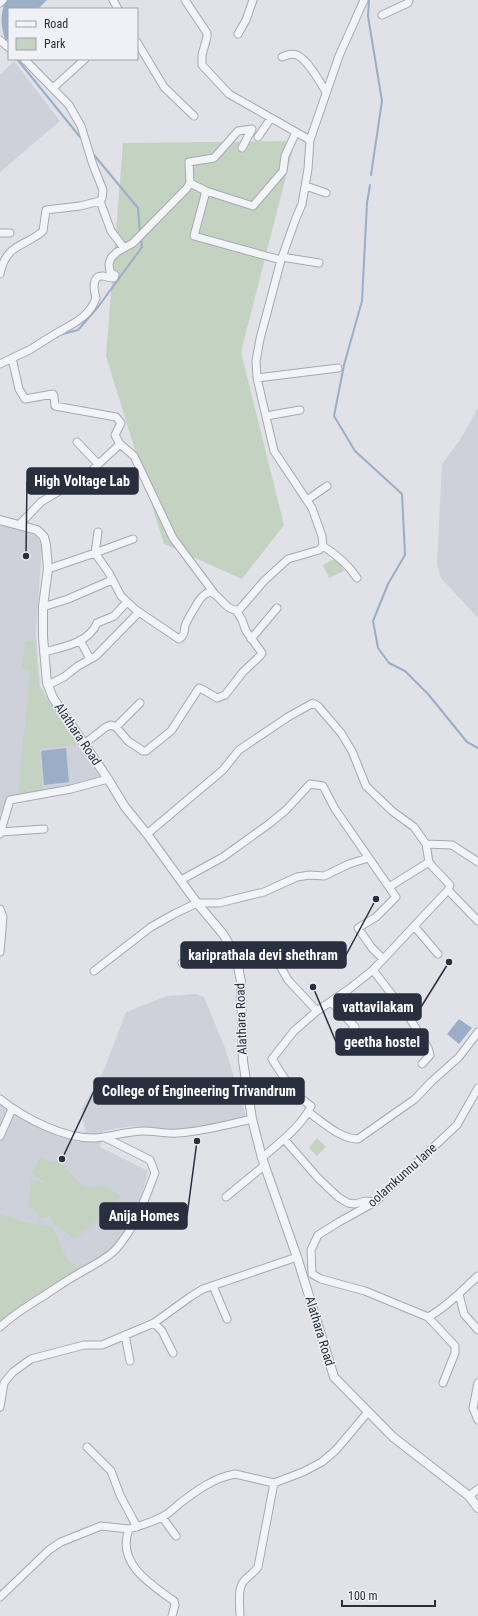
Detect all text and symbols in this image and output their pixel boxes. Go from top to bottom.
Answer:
legend [8,8,138,60]
text: Road [44,17,68,31]
text: Park [44,37,66,51]
callout: High Voltage Lab [27,468,138,494]
text: High Voltage Lab [34,473,130,489]
street label: Alathara Road [52,700,104,768]
callout: kariprathala devi shethram [181,942,346,968]
text: kariprathala devi shethram [188,947,338,963]
street label: Alathara Road [232,983,250,1055]
callout: vattavilakam [334,994,421,1020]
text: vattavilakam [342,999,414,1015]
callout: geetha hostel [336,1029,428,1055]
text: geetha hostel [344,1034,420,1050]
callout: College of Engineering Trivandrum [94,1078,304,1104]
text: College of Engineering Trivandrum [102,1083,296,1099]
street label: oolamkunnu lane [364,1140,440,1210]
callout: Anija Homes [100,1203,187,1229]
text: Anija Homes [109,1208,179,1224]
street label: Alathara Road [302,1294,338,1368]
scale bar [342,1582,435,1608]
text: 100 m [348,1589,378,1603]

